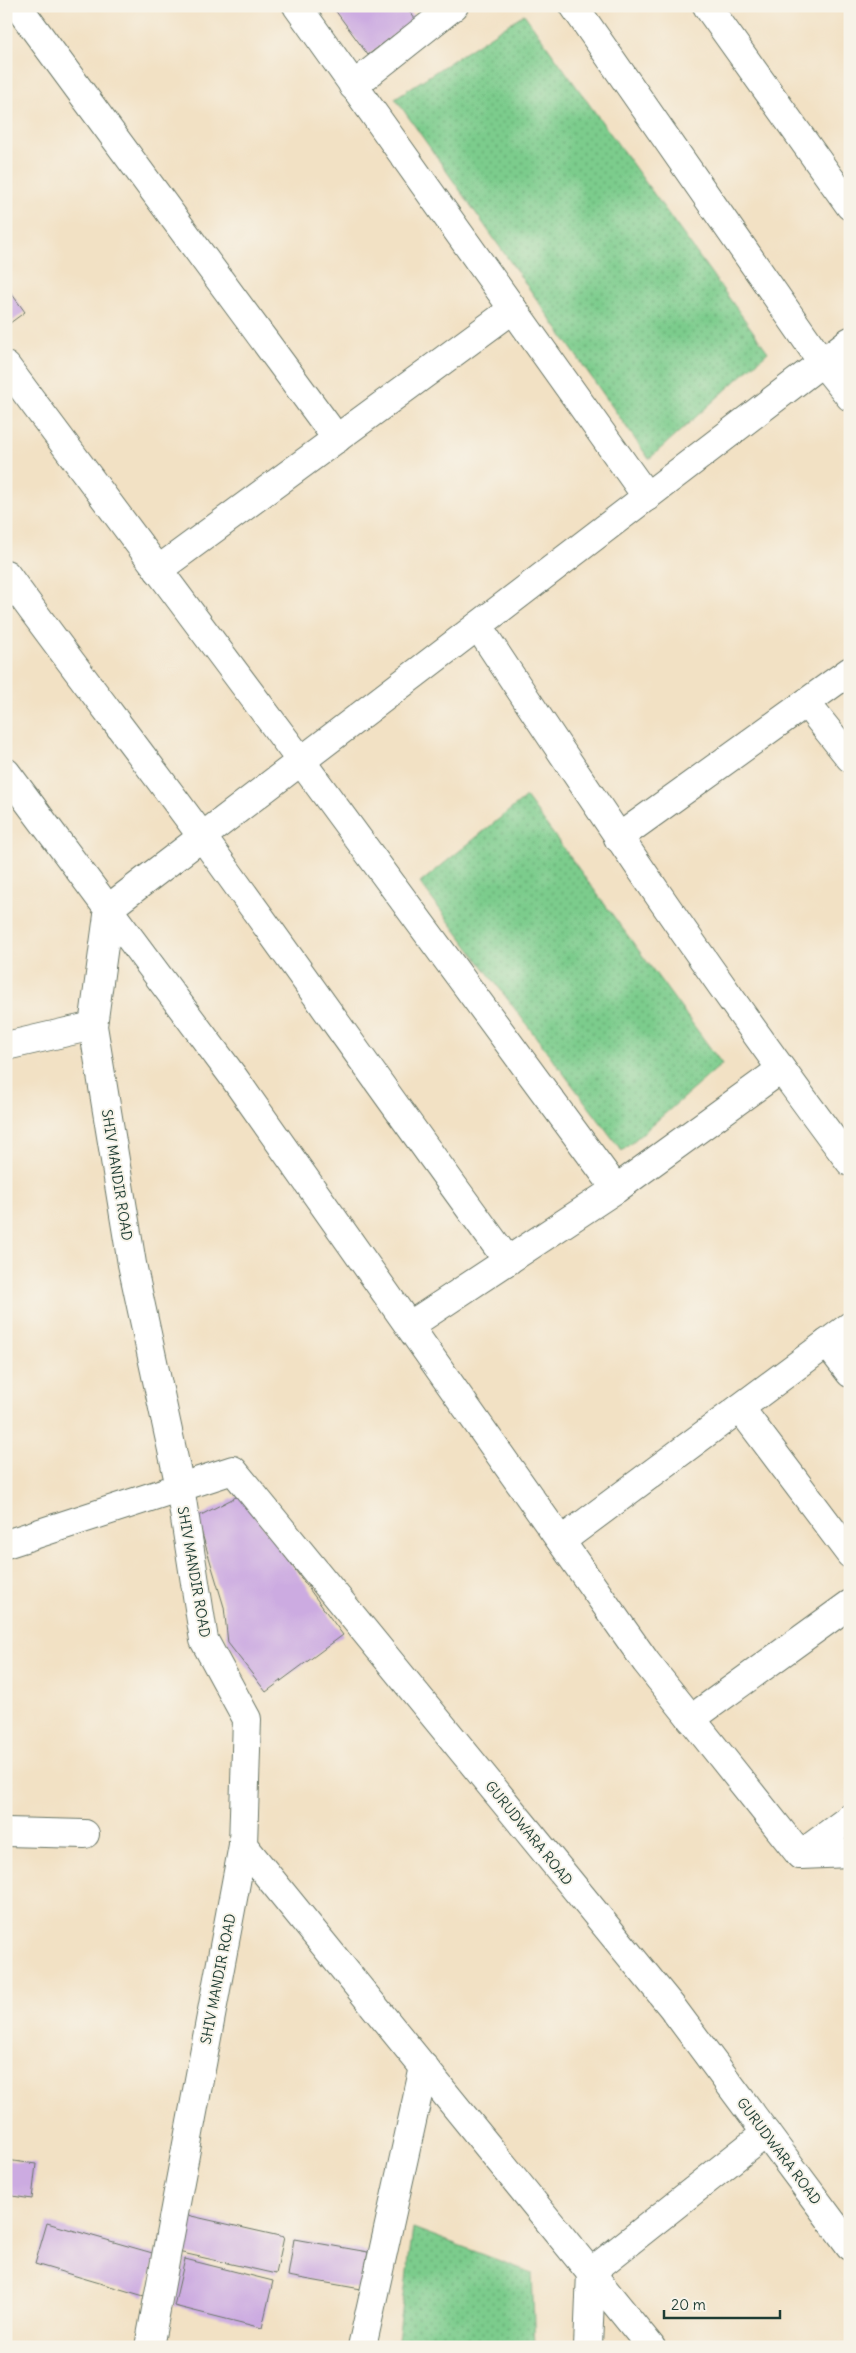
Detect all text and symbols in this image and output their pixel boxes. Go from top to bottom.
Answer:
street label: SHIV MANDIR ROAD [98,1108,136,1242]
street label: SHIV MANDIR ROAD [174,1505,214,1639]
street label: GURUDWARA ROAD [481,1777,577,1889]
street label: SHIV MANDIR ROAD [197,1912,240,2046]
street label: GURUDWARA ROAD [733,2094,825,2208]
scale bar [664,2288,780,2320]
text: 20 m [671,2295,706,2314]

